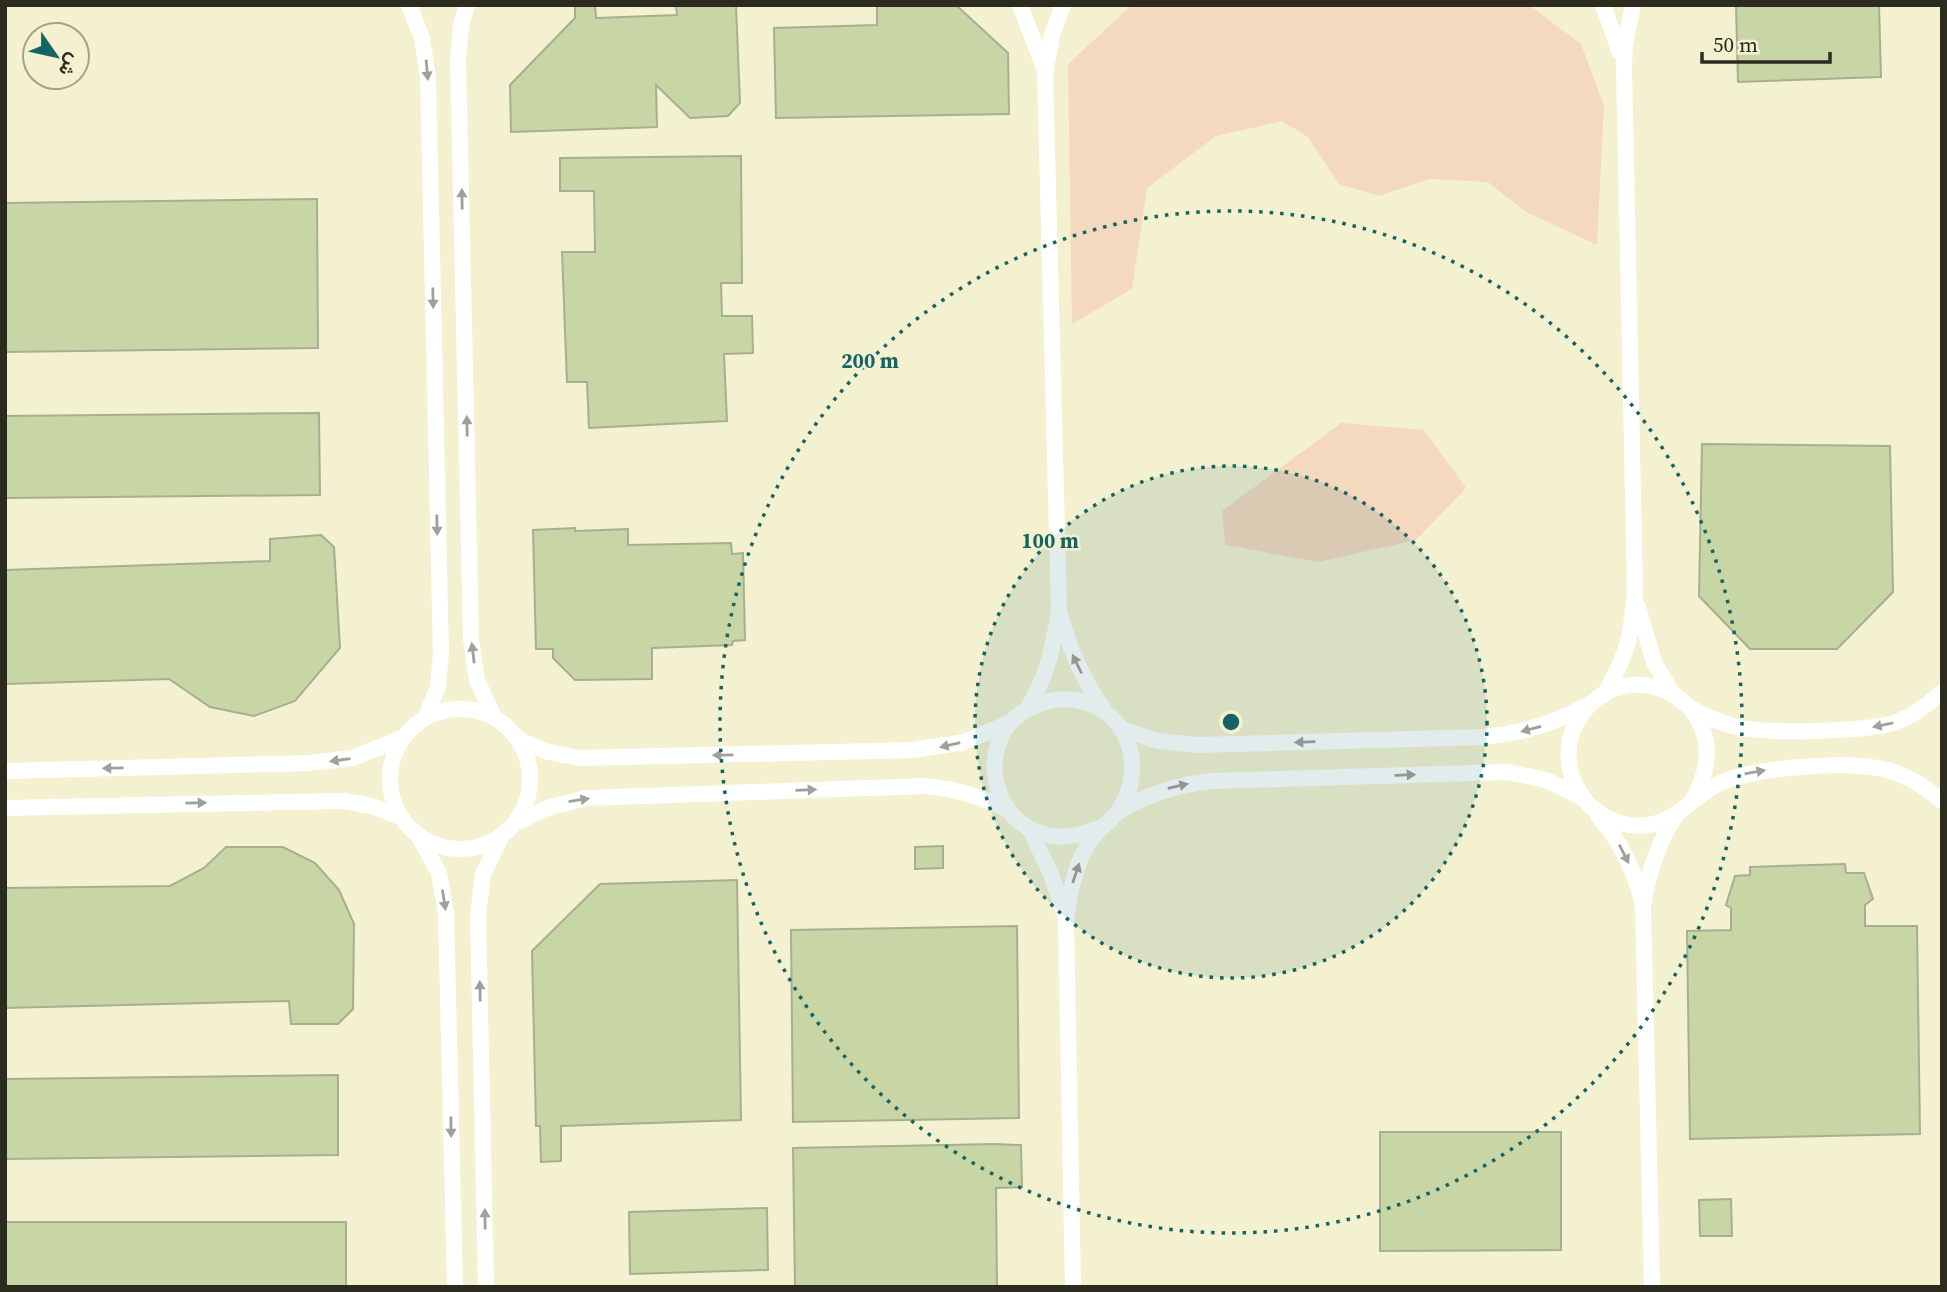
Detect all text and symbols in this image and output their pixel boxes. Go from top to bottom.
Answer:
north arrow [21,21,91,91]
scale bar [1702,21,1830,65]
text: 50 m [1713,30,1758,59]
text: ش [53,49,87,82]
one-way arrow [422,60,433,82]
one-way arrow [456,187,467,209]
one-way arrow [427,287,439,309]
text: 200 m [841,346,899,375]
one-way arrow [461,415,473,437]
one-way arrow [432,515,443,537]
text: 100 m [1021,526,1079,555]
one-way arrow [467,642,478,664]
one-way arrow [1071,654,1083,674]
centre of rings [1219,710,1243,734]
one-way arrow [1872,719,1894,730]
one-way arrow [1521,725,1542,735]
one-way arrow [1293,736,1315,748]
one-way arrow [939,740,961,751]
one-way arrow [712,749,734,760]
one-way arrow [329,755,351,766]
one-way arrow [102,762,124,774]
one-way arrow [1744,767,1766,778]
one-way arrow [1394,770,1416,781]
one-way arrow [1167,781,1189,792]
one-way arrow [795,785,817,796]
one-way arrow [568,794,590,805]
one-way arrow [185,797,207,809]
one-way arrow [1618,844,1630,864]
one-way arrow [1071,862,1082,883]
one-way arrow [439,889,450,911]
one-way arrow [474,980,486,1002]
one-way arrow [446,1116,457,1138]
one-way arrow [479,1207,490,1229]

